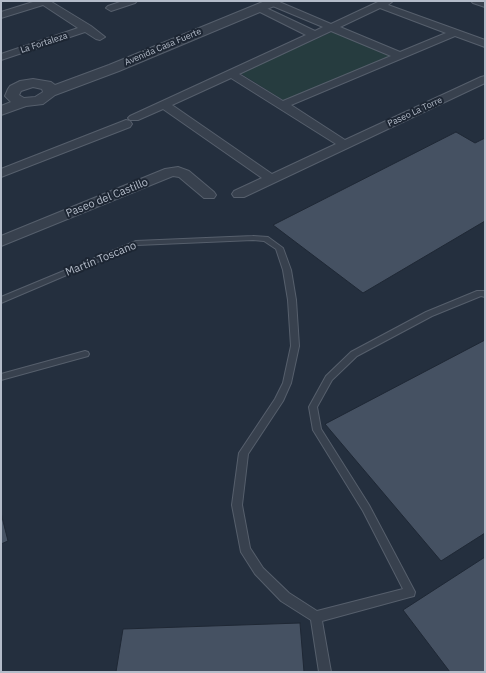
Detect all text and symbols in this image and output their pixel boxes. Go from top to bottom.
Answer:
street label: Avenida Casa Fuerte [123,26,203,68]
street label: La Fortaleza [19,30,69,56]
street label: Paseo La Torre [386,95,444,129]
street label: Paseo del Castillo [64,176,150,220]
street label: Martín Toscano [64,239,138,279]

